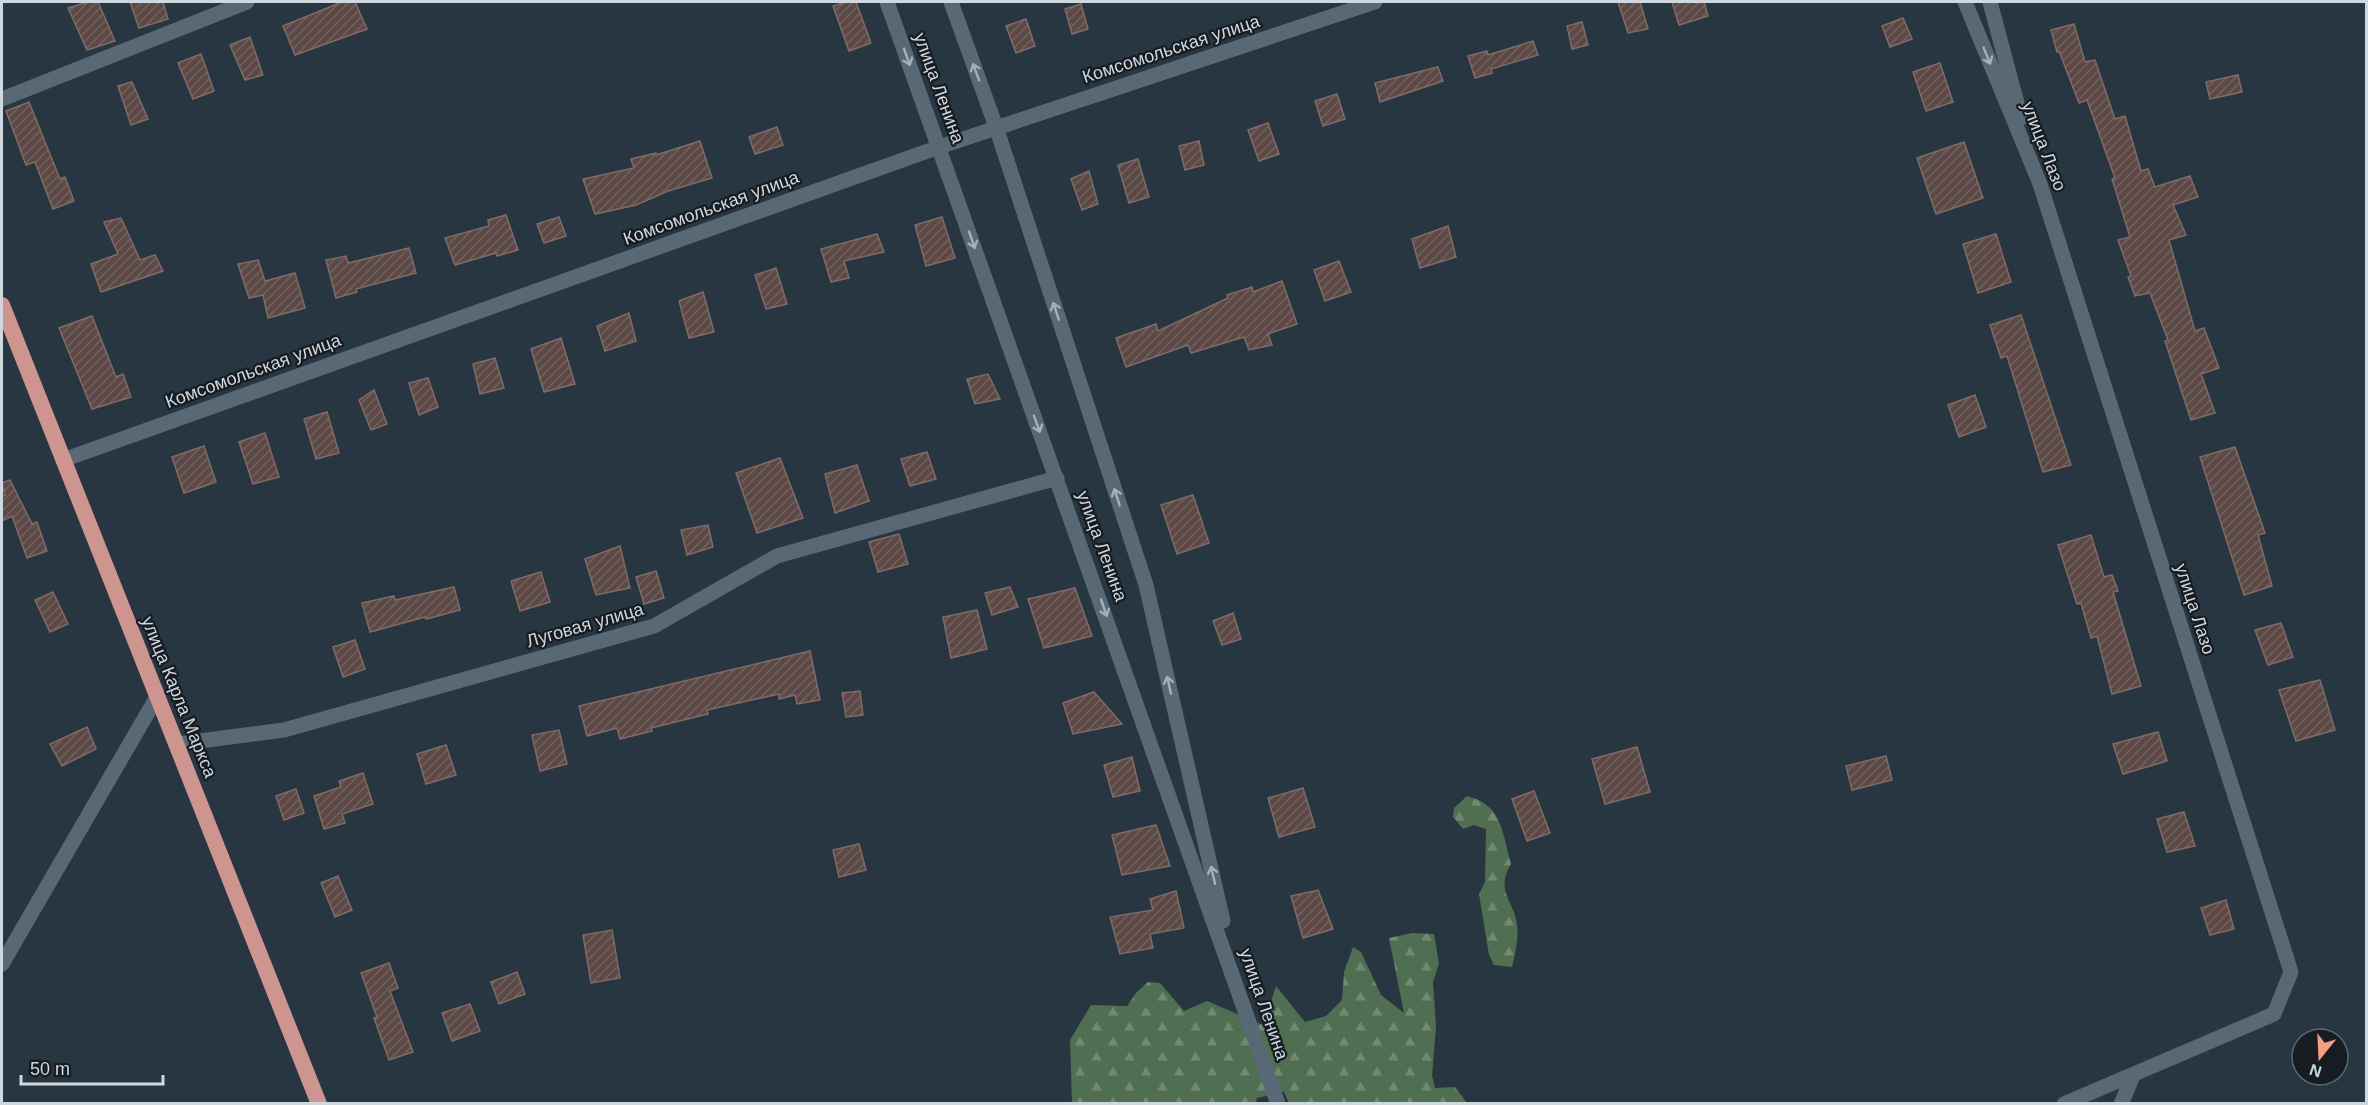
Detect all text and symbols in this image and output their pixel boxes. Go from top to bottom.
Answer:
street label: Комсомольская улица [1080,11,1263,87]
street label: улица Ленина [910,30,969,147]
one-way arrow [1982,46,1993,64]
one-way arrow [902,47,913,66]
one-way arrow [970,63,981,82]
street label: улица Лазо [2018,98,2070,194]
street label: Комсомольская улица [620,167,802,249]
one-way arrow [968,231,979,249]
one-way arrow [1050,302,1061,321]
street label: Комсомольская улица [162,330,344,412]
one-way arrow [1033,414,1044,433]
street label: улица Ленина [1073,488,1132,605]
one-way arrow [1111,488,1122,507]
street label: улица Лазо [2171,561,2219,657]
street label: Луговая улица [524,598,647,651]
one-way arrow [1099,598,1110,616]
street label: улица Карла Маркса [137,613,221,781]
one-way arrow [1162,675,1174,694]
one-way arrow [1206,865,1218,884]
street label: улица Ленина [1236,946,1293,1063]
north arrow [2290,1027,2350,1087]
scale bar [21,1048,164,1086]
text: 50 m [30,1059,70,1079]
text: N [2307,1061,2324,1081]

